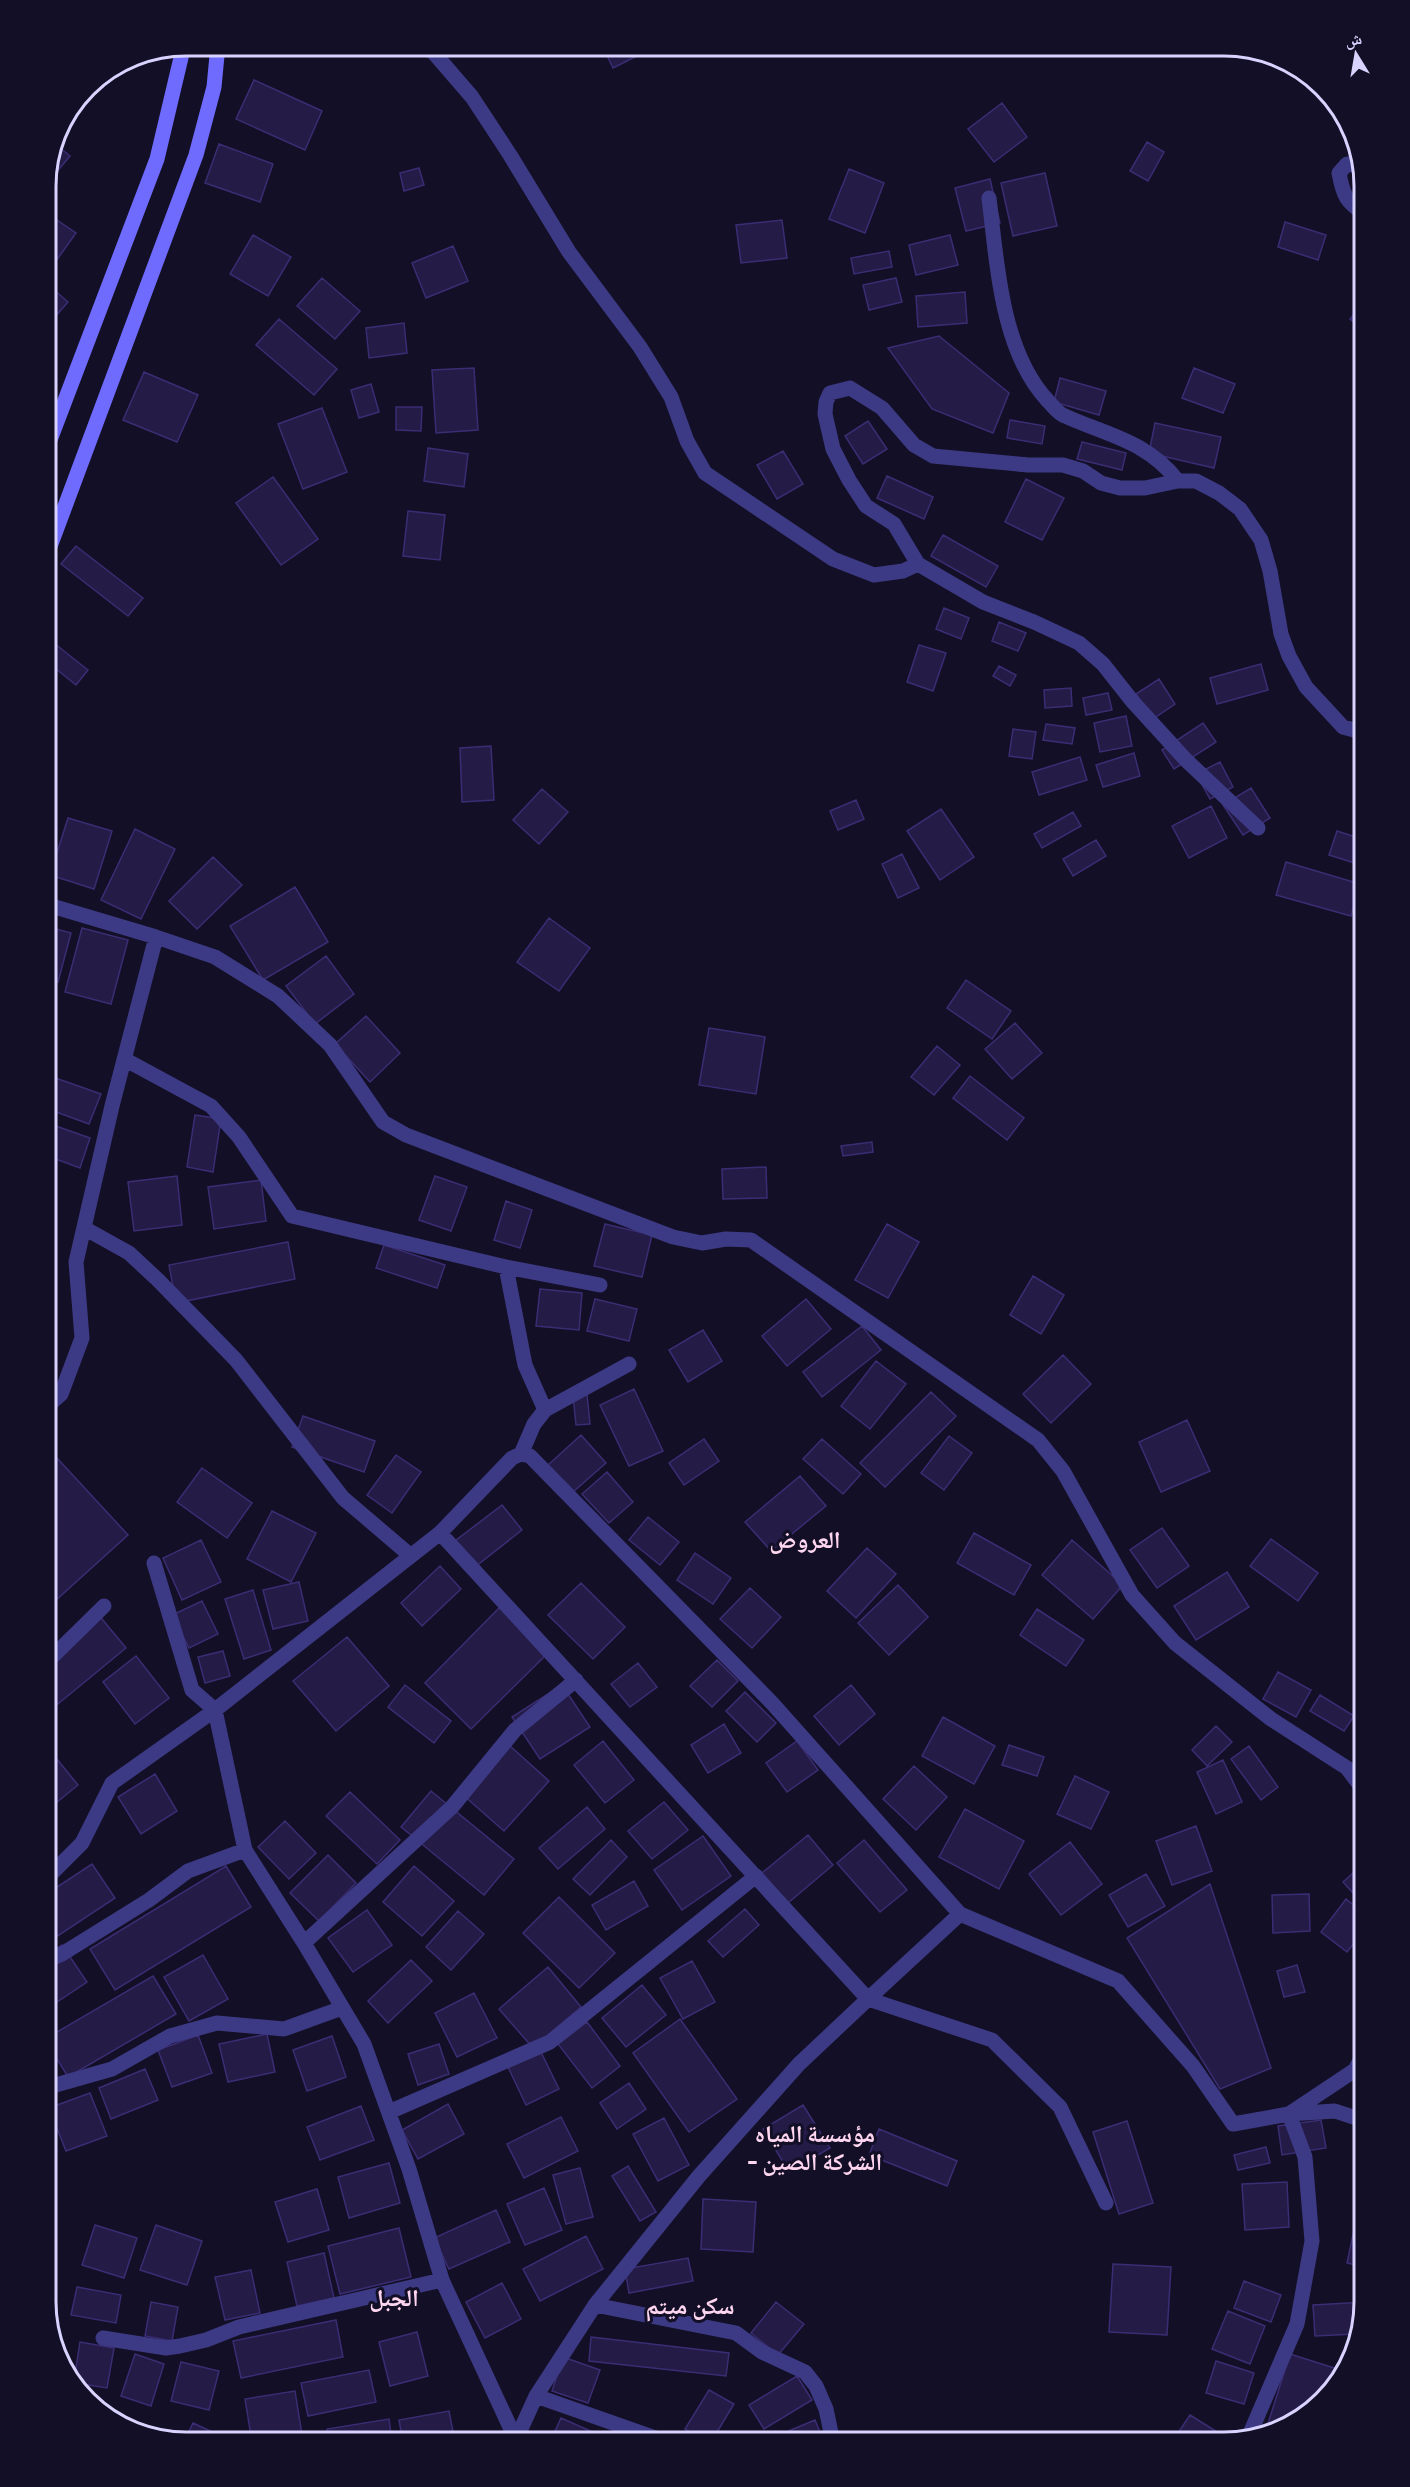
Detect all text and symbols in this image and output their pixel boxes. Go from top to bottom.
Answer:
north arrow [1326,24,1386,84]
text: ش [1343,28,1363,51]
district label: العروض [769,1524,841,1554]
district label: مؤسسة المياه - الشركة الصين [748,2118,882,2176]
district label: الجبل [369,2282,419,2312]
district label: سكن ميتم [645,2290,735,2322]

